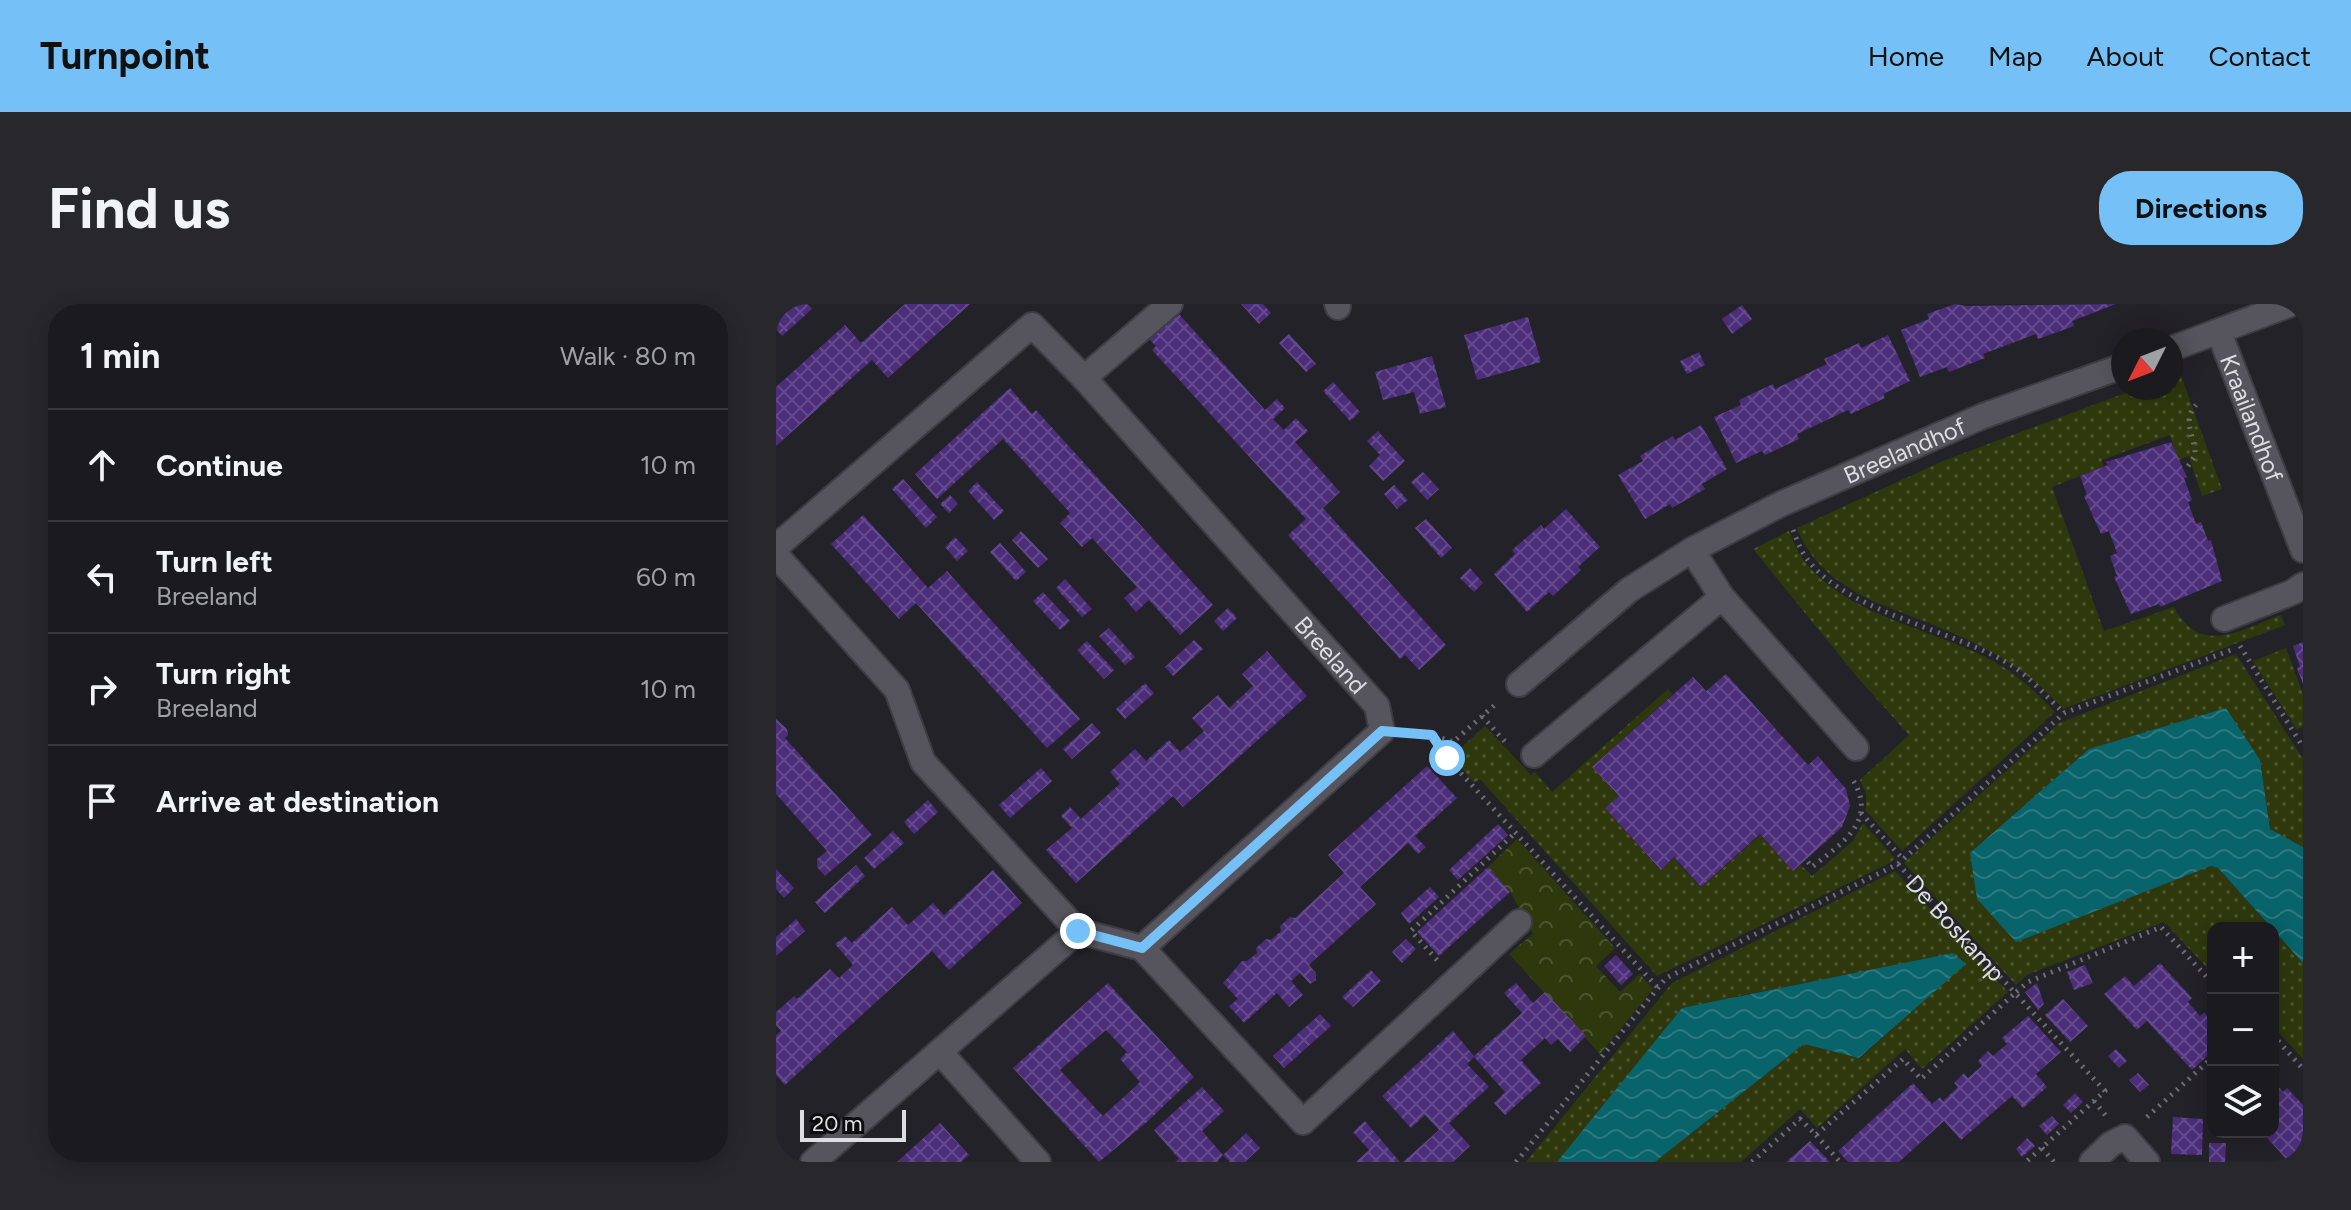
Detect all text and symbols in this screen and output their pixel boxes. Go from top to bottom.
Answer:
text: Turnpoint [40,33,210,79]
text: Home [1868,39,1944,73]
text: Map [1988,39,2043,73]
text: About [2087,39,2164,73]
text: Contact [2208,39,2311,73]
button: Directions [2099,171,2303,245]
text: Find us [48,175,230,242]
north arrow [2111,328,2183,400]
text: 1 min [80,336,160,377]
text: Walk · 80 m [560,340,696,372]
street label: Kraailandhof [2214,350,2290,486]
street label: Breelandhof [1839,411,1970,490]
icon: ahead [80,443,124,487]
text: Continue [156,447,283,484]
text: 10 m [640,449,696,481]
text: Turn left [156,543,273,580]
icon: left [80,555,124,599]
text: 60 m [636,561,696,593]
text: Breeland [156,580,258,612]
street label: Breeland [1289,610,1373,699]
text: Turn right [156,655,291,692]
icon: right [80,667,124,711]
text: 10 m [640,673,696,705]
text: Breeland [156,692,258,724]
route start [1429,740,1465,776]
icon: arrive [80,779,124,823]
text: Arrive at destination [156,783,439,820]
street label: De Boskamp [1900,868,2011,987]
route end [1060,913,1096,949]
map controls [2207,922,2279,1138]
button: + [2207,922,2279,994]
button: − [2207,994,2279,1066]
button: layers [2207,1066,2279,1138]
scale bar [800,1106,906,1142]
text: 20 m [812,1110,863,1137]

